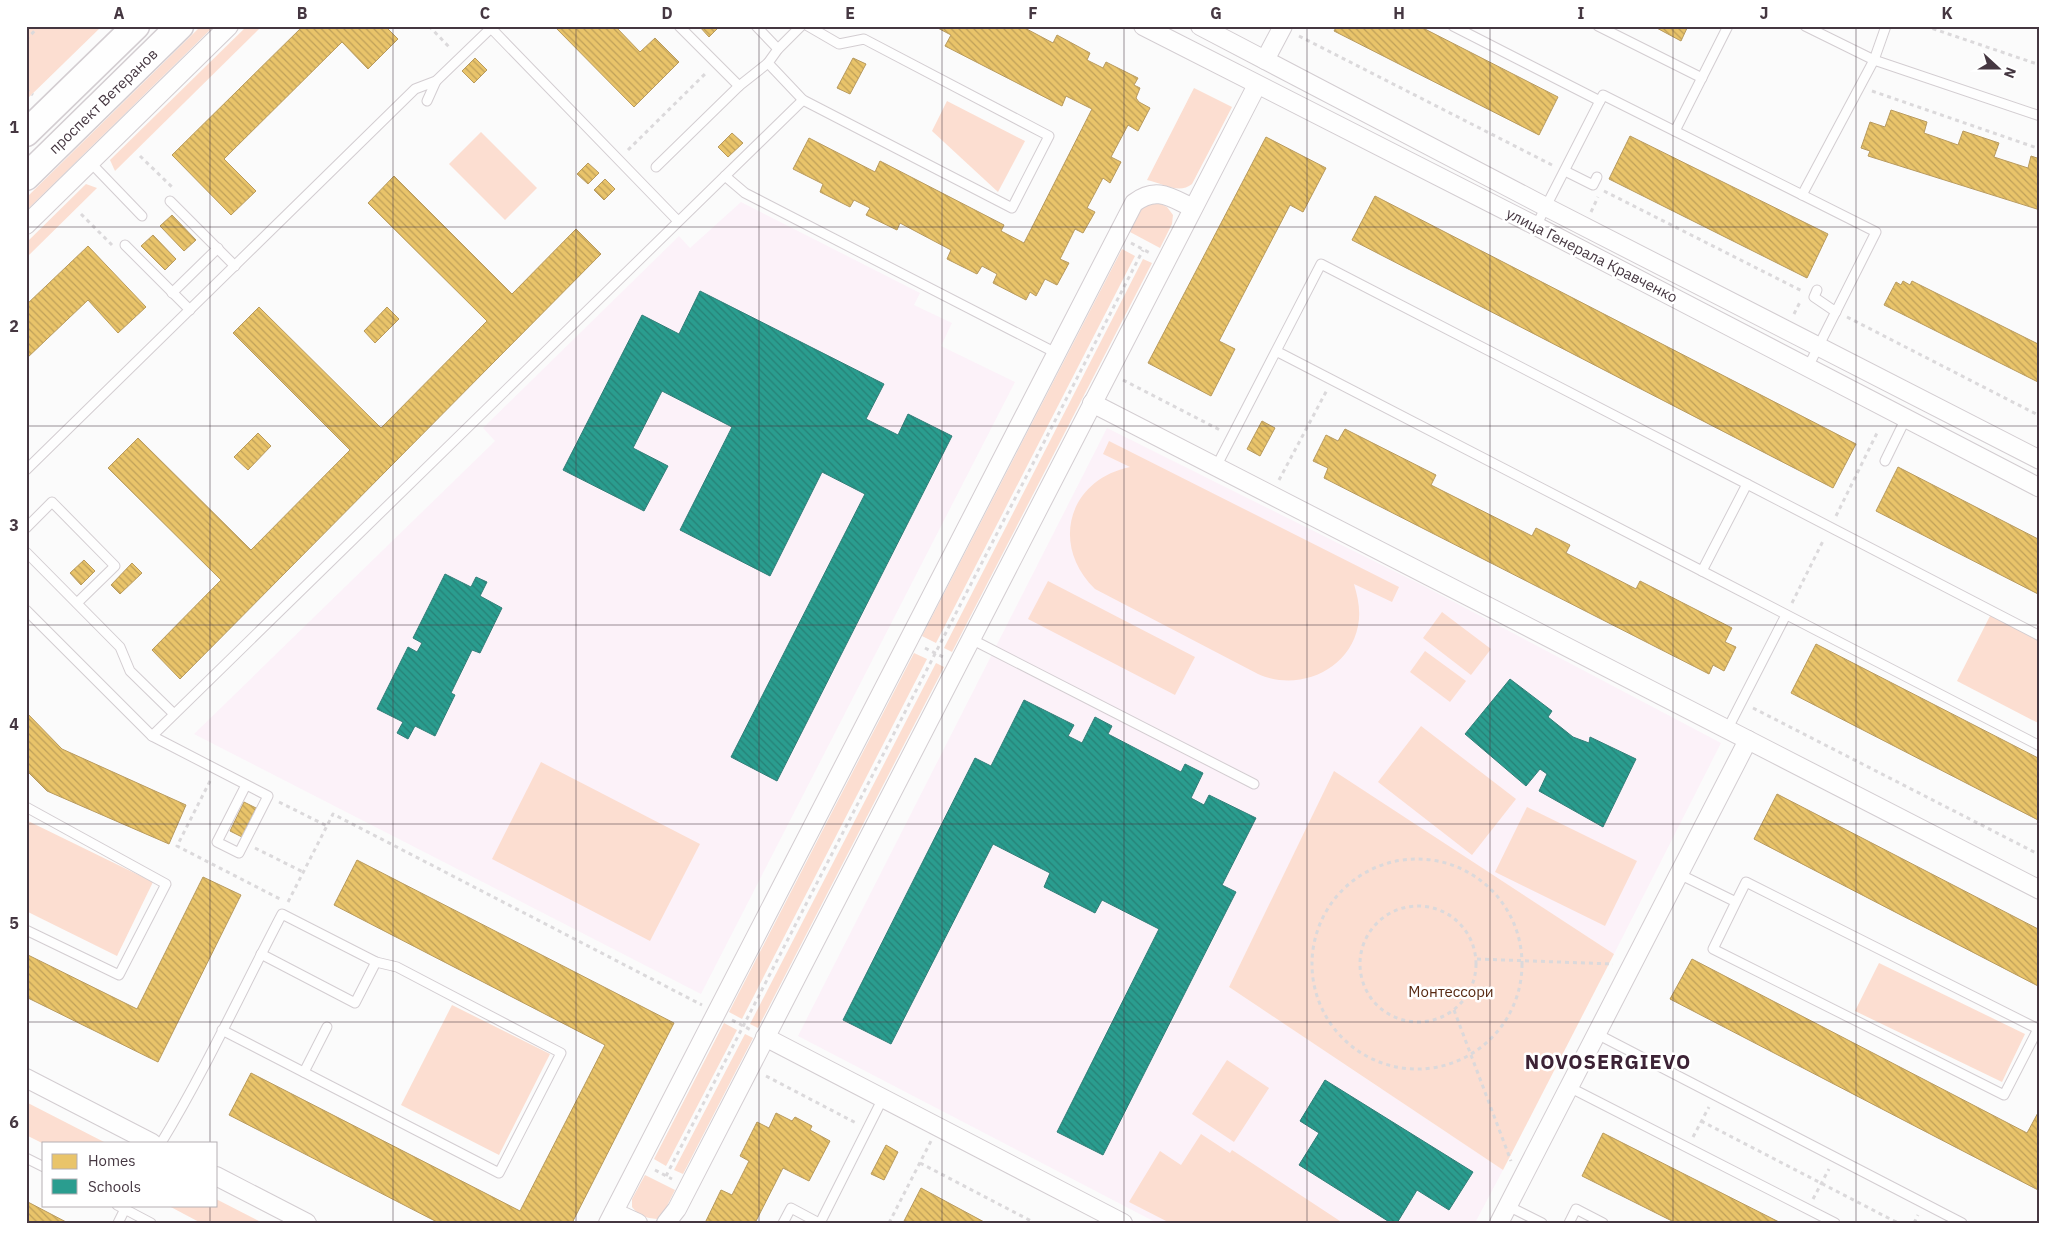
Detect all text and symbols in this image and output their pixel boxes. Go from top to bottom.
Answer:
text: A [114,3,125,23]
text: B [297,3,308,23]
text: C [480,3,490,23]
text: D [661,3,673,23]
text: E [845,3,855,23]
text: F [1028,3,1038,23]
text: G [1210,3,1222,23]
text: H [1393,3,1405,23]
text: I [1578,3,1585,23]
text: J [1760,3,1768,23]
text: K [1941,3,1953,23]
north arrow [1974,42,2024,92]
street label: проспект Ветеранов [45,44,161,158]
text: N [2000,65,2020,81]
text: 1 [9,117,19,137]
street label: улица Генерала Кравченко [1503,203,1681,307]
text: 2 [9,316,19,336]
text: 3 [9,515,19,535]
text: 4 [9,714,19,734]
text: 5 [9,913,19,933]
park label: Монтессори [1408,982,1494,1001]
district label: NOVOSERGIEVO [1525,1048,1691,1075]
text: 6 [9,1112,19,1132]
legend [42,1142,218,1206]
text: Homes [88,1151,136,1170]
text: Schools [88,1177,141,1196]

